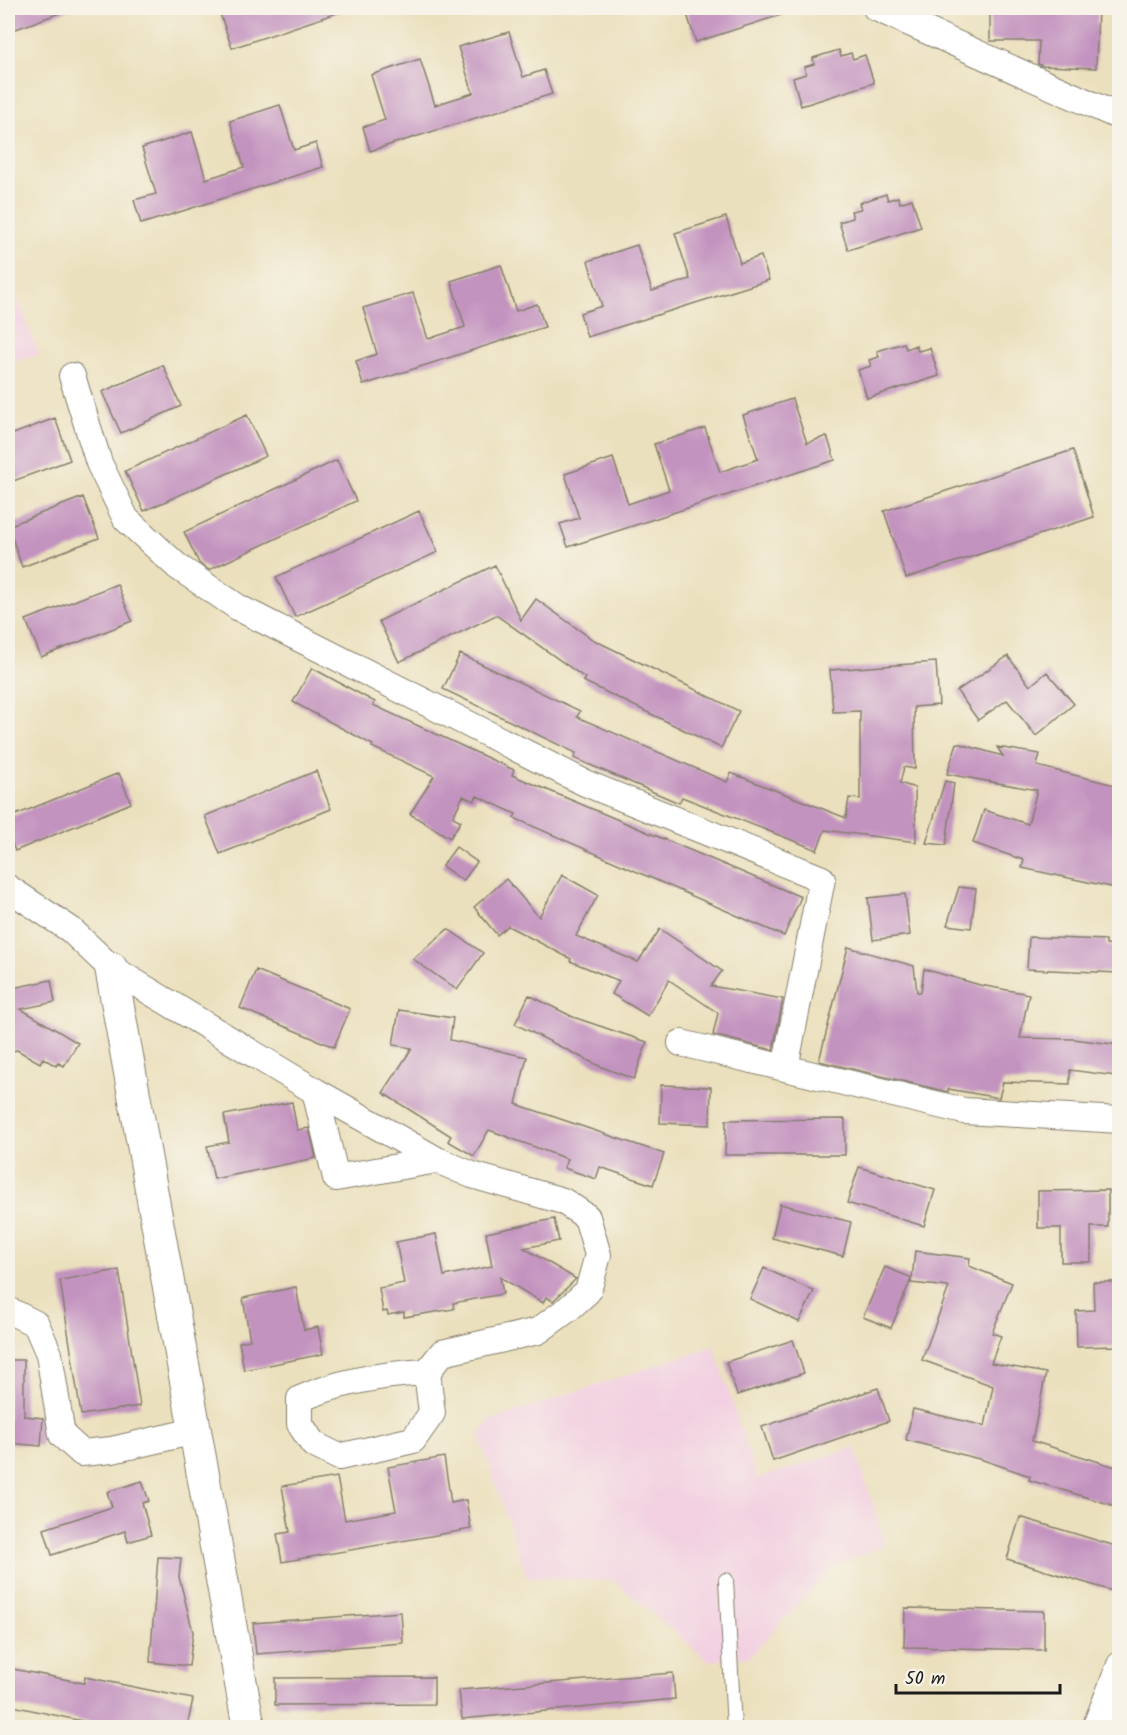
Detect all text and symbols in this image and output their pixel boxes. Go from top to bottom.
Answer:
scale bar [896,1657,1060,1695]
text: 50 m [905,1665,945,1694]

